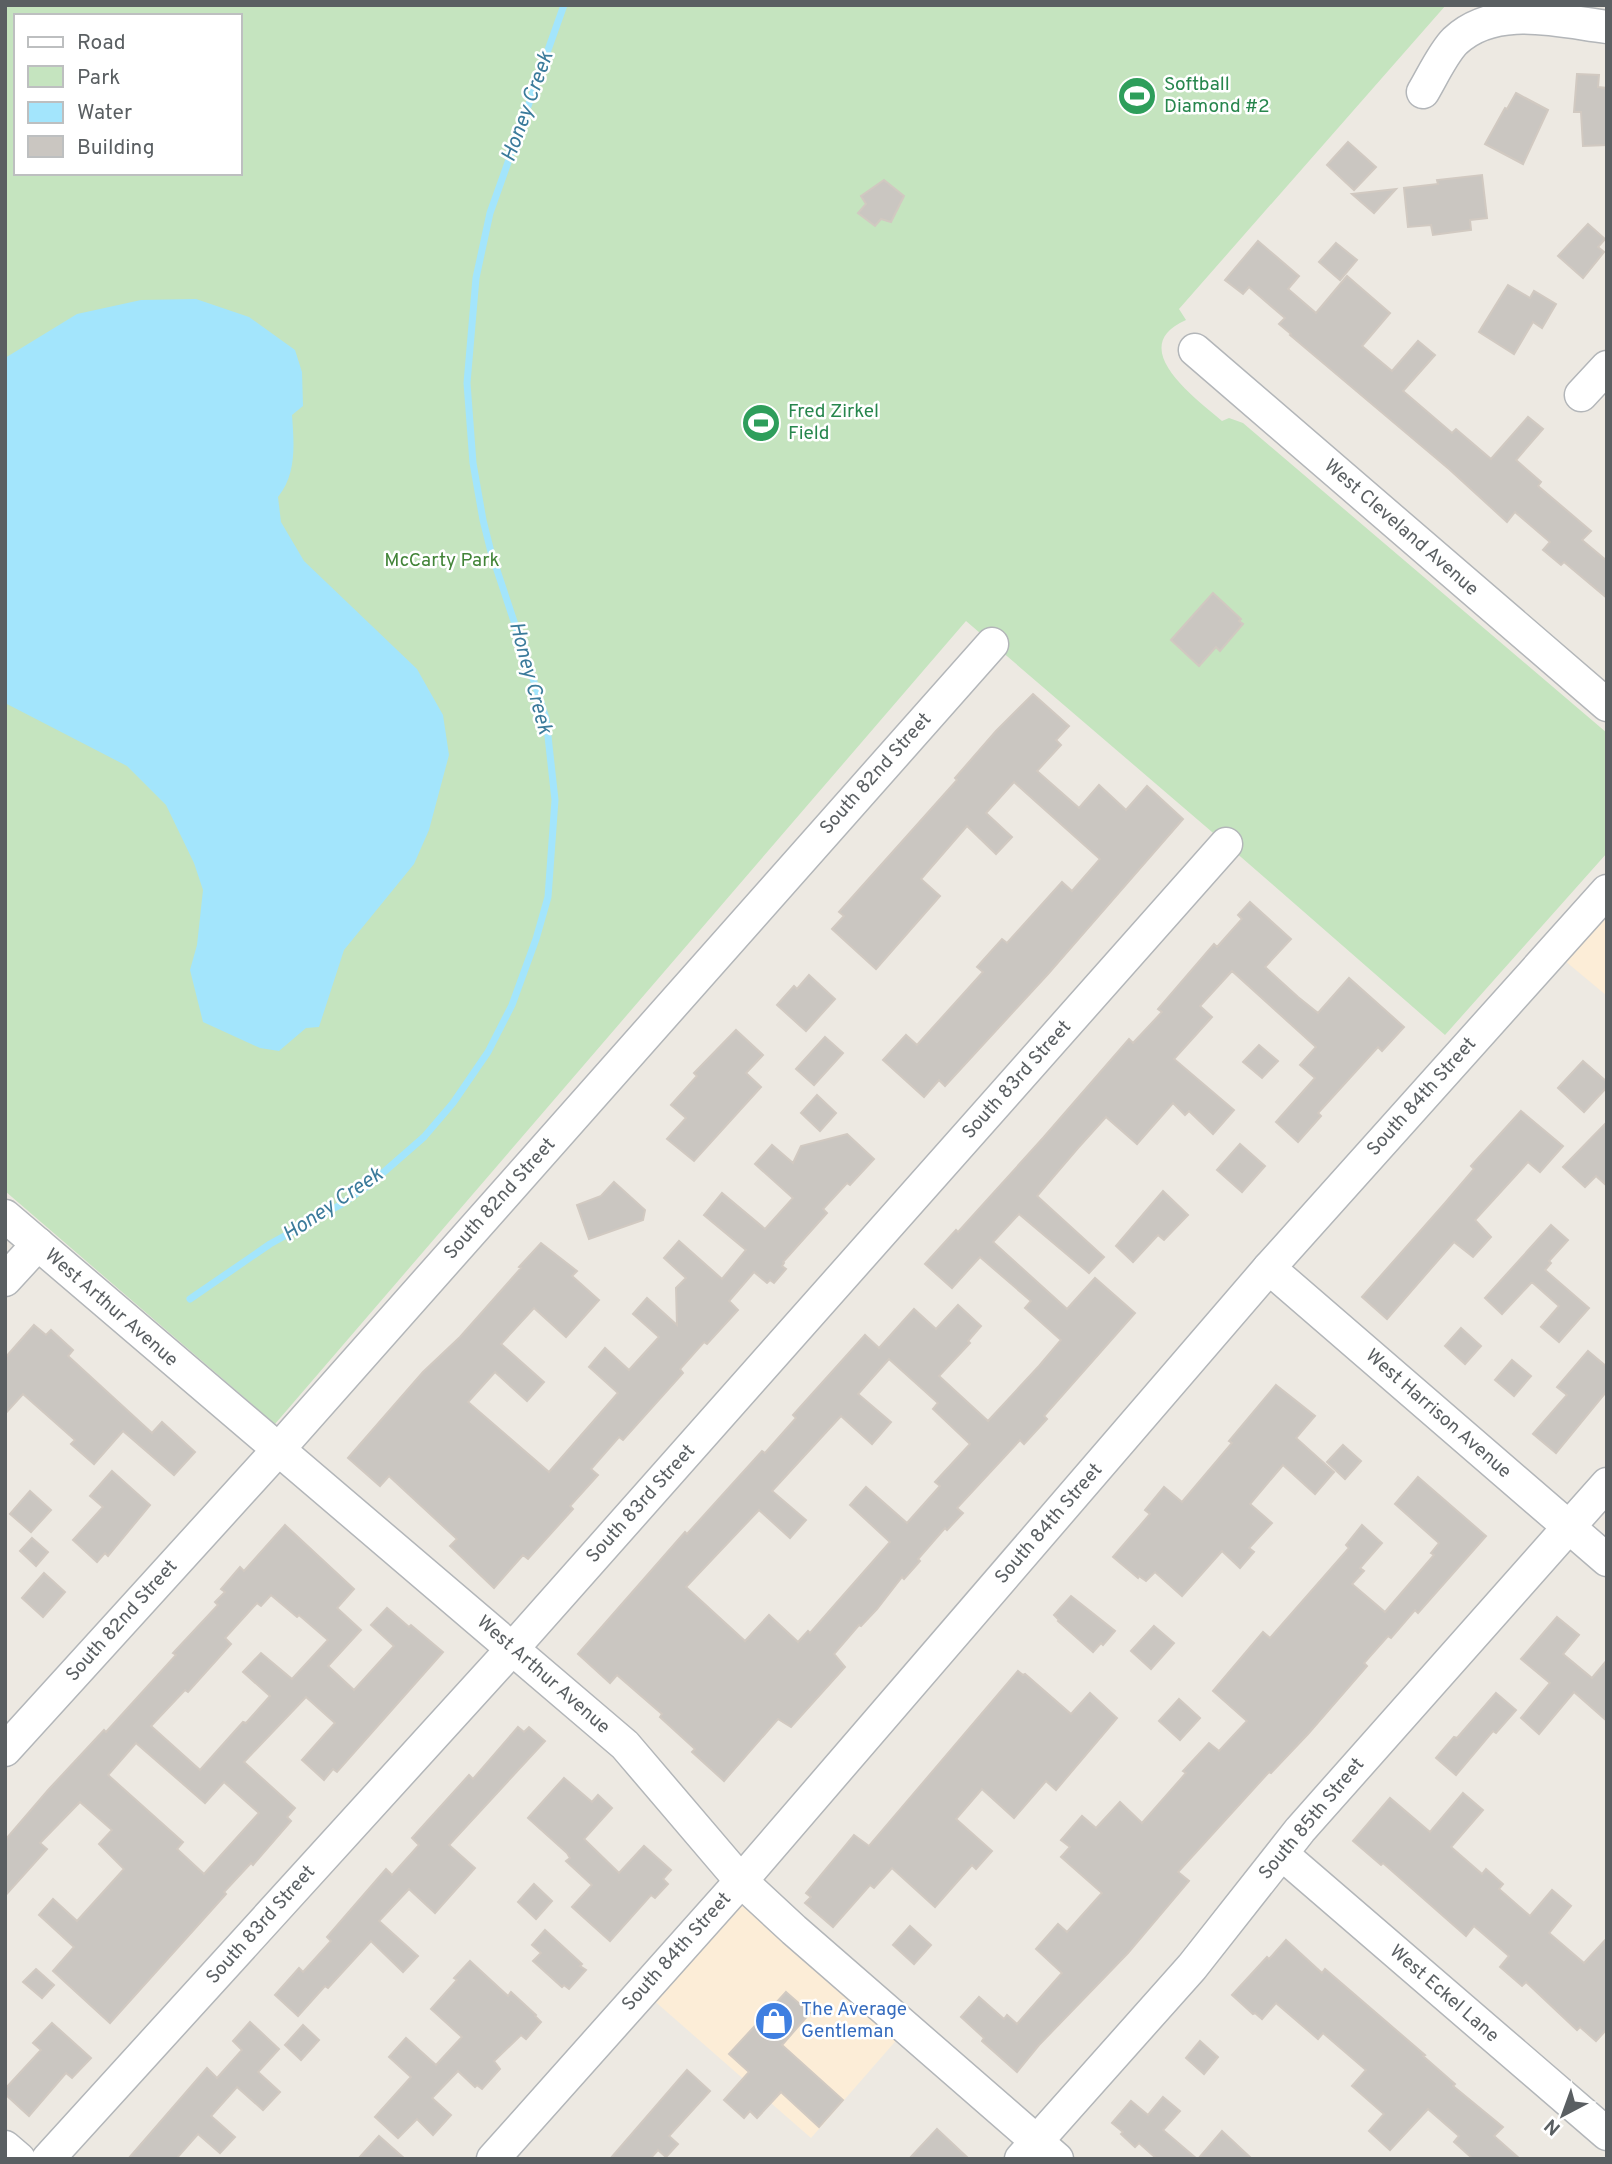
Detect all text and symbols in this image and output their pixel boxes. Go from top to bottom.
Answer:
legend [14,14,242,175]
text: Road [77,30,126,57]
water label: Honey Creek [496,48,561,166]
text: Park [77,65,120,92]
place label: Softball Diamond #2 [1164,73,1270,119]
sports icon: Softball Diamond #2 [1116,75,1158,117]
text: Water [77,100,132,127]
text: Building [77,135,155,162]
place label: Fred Zirkel Field [788,400,879,446]
sports icon: Fred Zirkel Field [740,402,782,444]
street label: West Cleveland Avenue [1319,454,1483,602]
park label: McCarty Park [384,549,500,573]
water label: Honey Creek [502,619,558,738]
street label: South 82nd Street [815,708,937,840]
street label: South 83rd Street [957,1016,1077,1144]
street label: South 84th Street [1362,1032,1482,1162]
street label: South 82nd Street [439,1133,561,1265]
water label: Honey Creek [278,1161,389,1248]
street label: West Arthur Avenue [39,1244,183,1372]
street label: West Harrison Avenue [1360,1344,1516,1484]
street label: South 83rd Street [581,1440,701,1568]
street label: South 84th Street [990,1459,1108,1589]
street label: South 82nd Street [61,1555,183,1687]
street label: West Arthur Avenue [471,1611,615,1739]
street label: South 85th Street [1254,1753,1370,1885]
street label: South 83rd Street [201,1861,321,1989]
street label: South 84th Street [617,1887,737,2017]
street label: West Eckel Lane [1384,1940,1504,2048]
place label: The Average Gentleman [801,1998,907,2044]
shop icon: The Average Gentleman [753,2000,795,2042]
north arrow [1528,2080,1598,2150]
text: N [1540,2113,1566,2140]

